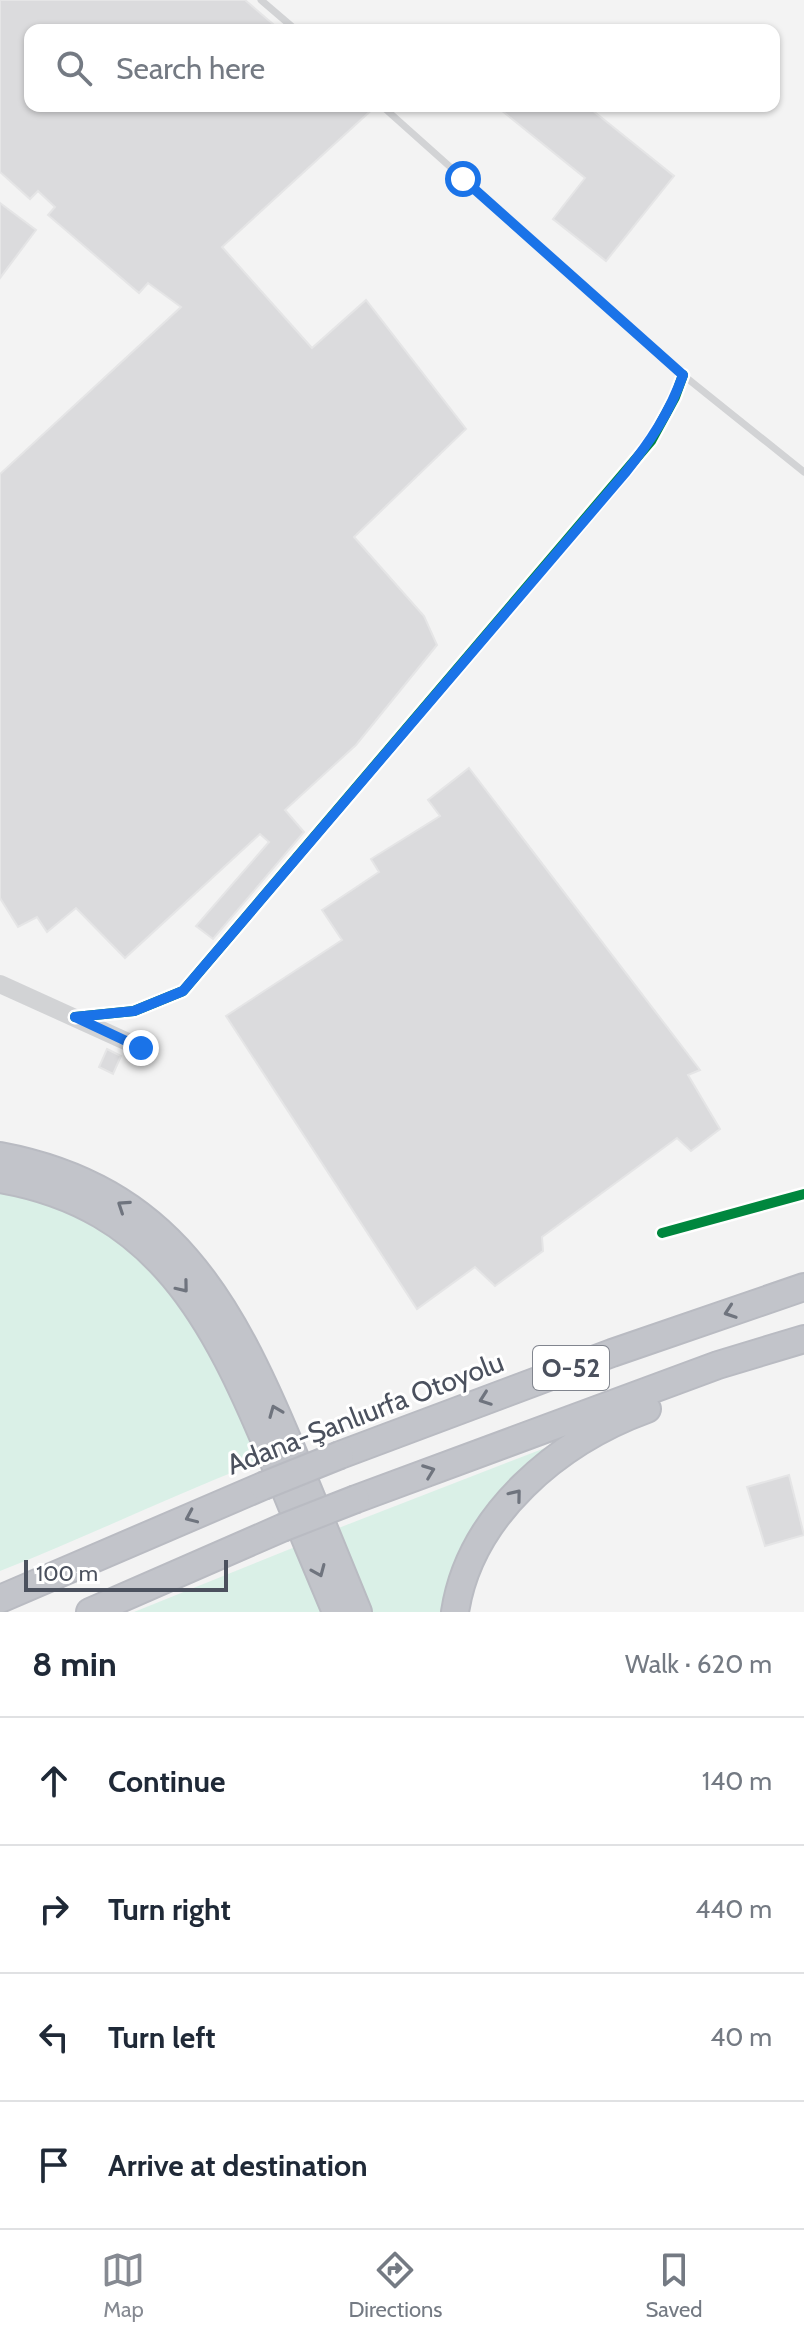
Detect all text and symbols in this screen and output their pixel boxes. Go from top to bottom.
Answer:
search box [24,24,780,112]
icon: search [52,46,96,90]
text: Search here [116,50,265,87]
route start [445,161,481,197]
route end [123,1030,159,1066]
one-way arrow [117,1201,132,1216]
one-way arrow [173,1278,188,1292]
one-way arrow [724,1303,738,1319]
street label: Adana-Şanlıurfa Otoyolu [222,1344,508,1482]
road number: O-52 [533,1346,609,1390]
one-way arrow [479,1390,493,1406]
one-way arrow [268,1404,285,1418]
one-way arrow [421,1464,435,1481]
one-way arrow [506,1490,521,1504]
one-way arrow [185,1507,200,1523]
scale bar [24,1556,228,1592]
text: 100 m [36,1560,98,1587]
one-way arrow [309,1563,326,1577]
text: 8 min [32,1643,117,1685]
text: Walk · 620 m [625,1648,772,1680]
icon: ahead [32,1759,76,1803]
text: Continue [108,1763,225,1800]
text: 140 m [702,1765,772,1797]
icon: right [32,1887,76,1931]
text: Turn right [108,1891,231,1928]
text: 440 m [695,1893,772,1925]
icon: left [32,2015,76,2059]
text: Turn left [108,2019,216,2056]
text: 40 m [710,2021,772,2053]
icon: arrive [32,2143,76,2187]
text: Arrive at destination [108,2147,368,2184]
tab: Map [101,2248,145,2323]
tab: Directions [348,2248,442,2323]
tab: Saved [645,2248,703,2323]

